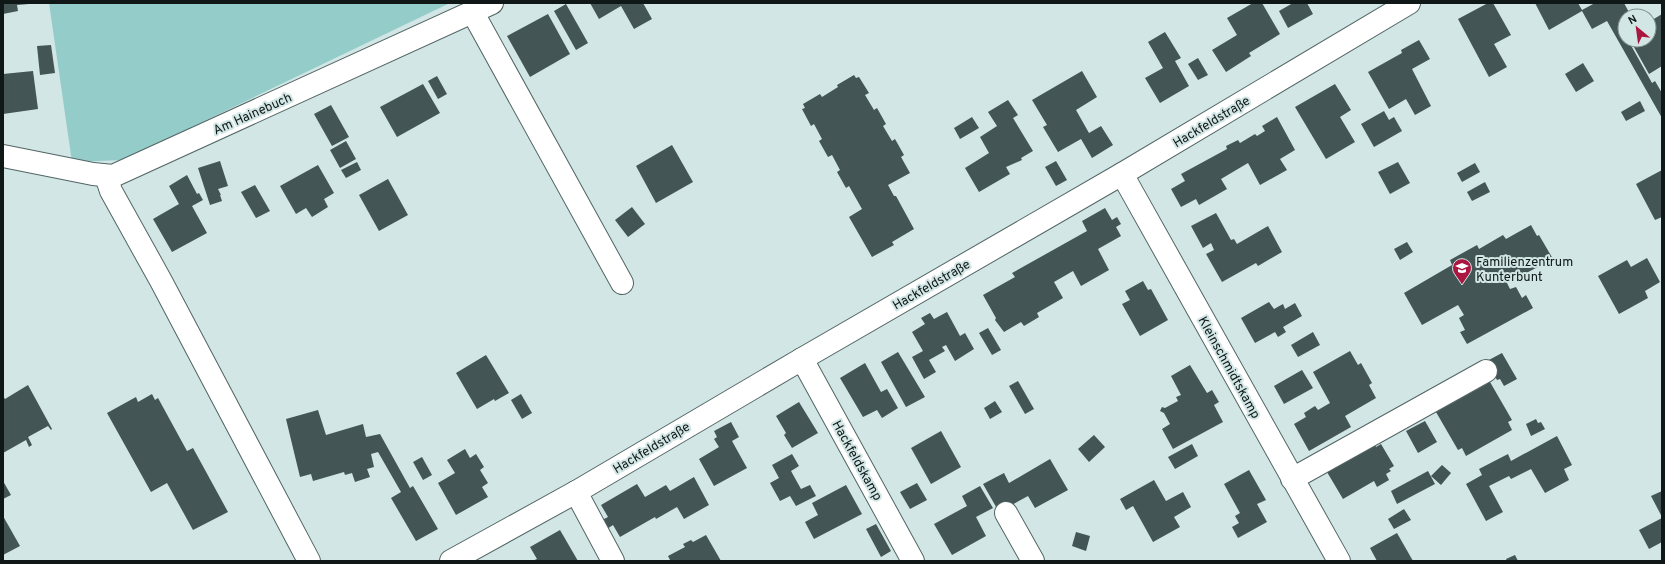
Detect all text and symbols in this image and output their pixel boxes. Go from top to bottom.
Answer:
north arrow [1617,8,1657,48]
text: N [1626,12,1639,28]
street label: Am Hainebuch [211,90,295,139]
street label: Hackfeldstraße [1171,93,1253,152]
place label: Familienzentrum Kunterbunt [1476,255,1573,286]
street label: Hackfeldstraße [890,257,974,314]
school or university icon: Familienzentrum Kunterbunt [1451,257,1473,285]
street label: Kleinschmidtskamp [1194,314,1263,422]
street label: Hackfeldskamp [828,418,885,504]
street label: Hackfeldstraße [611,419,693,478]

